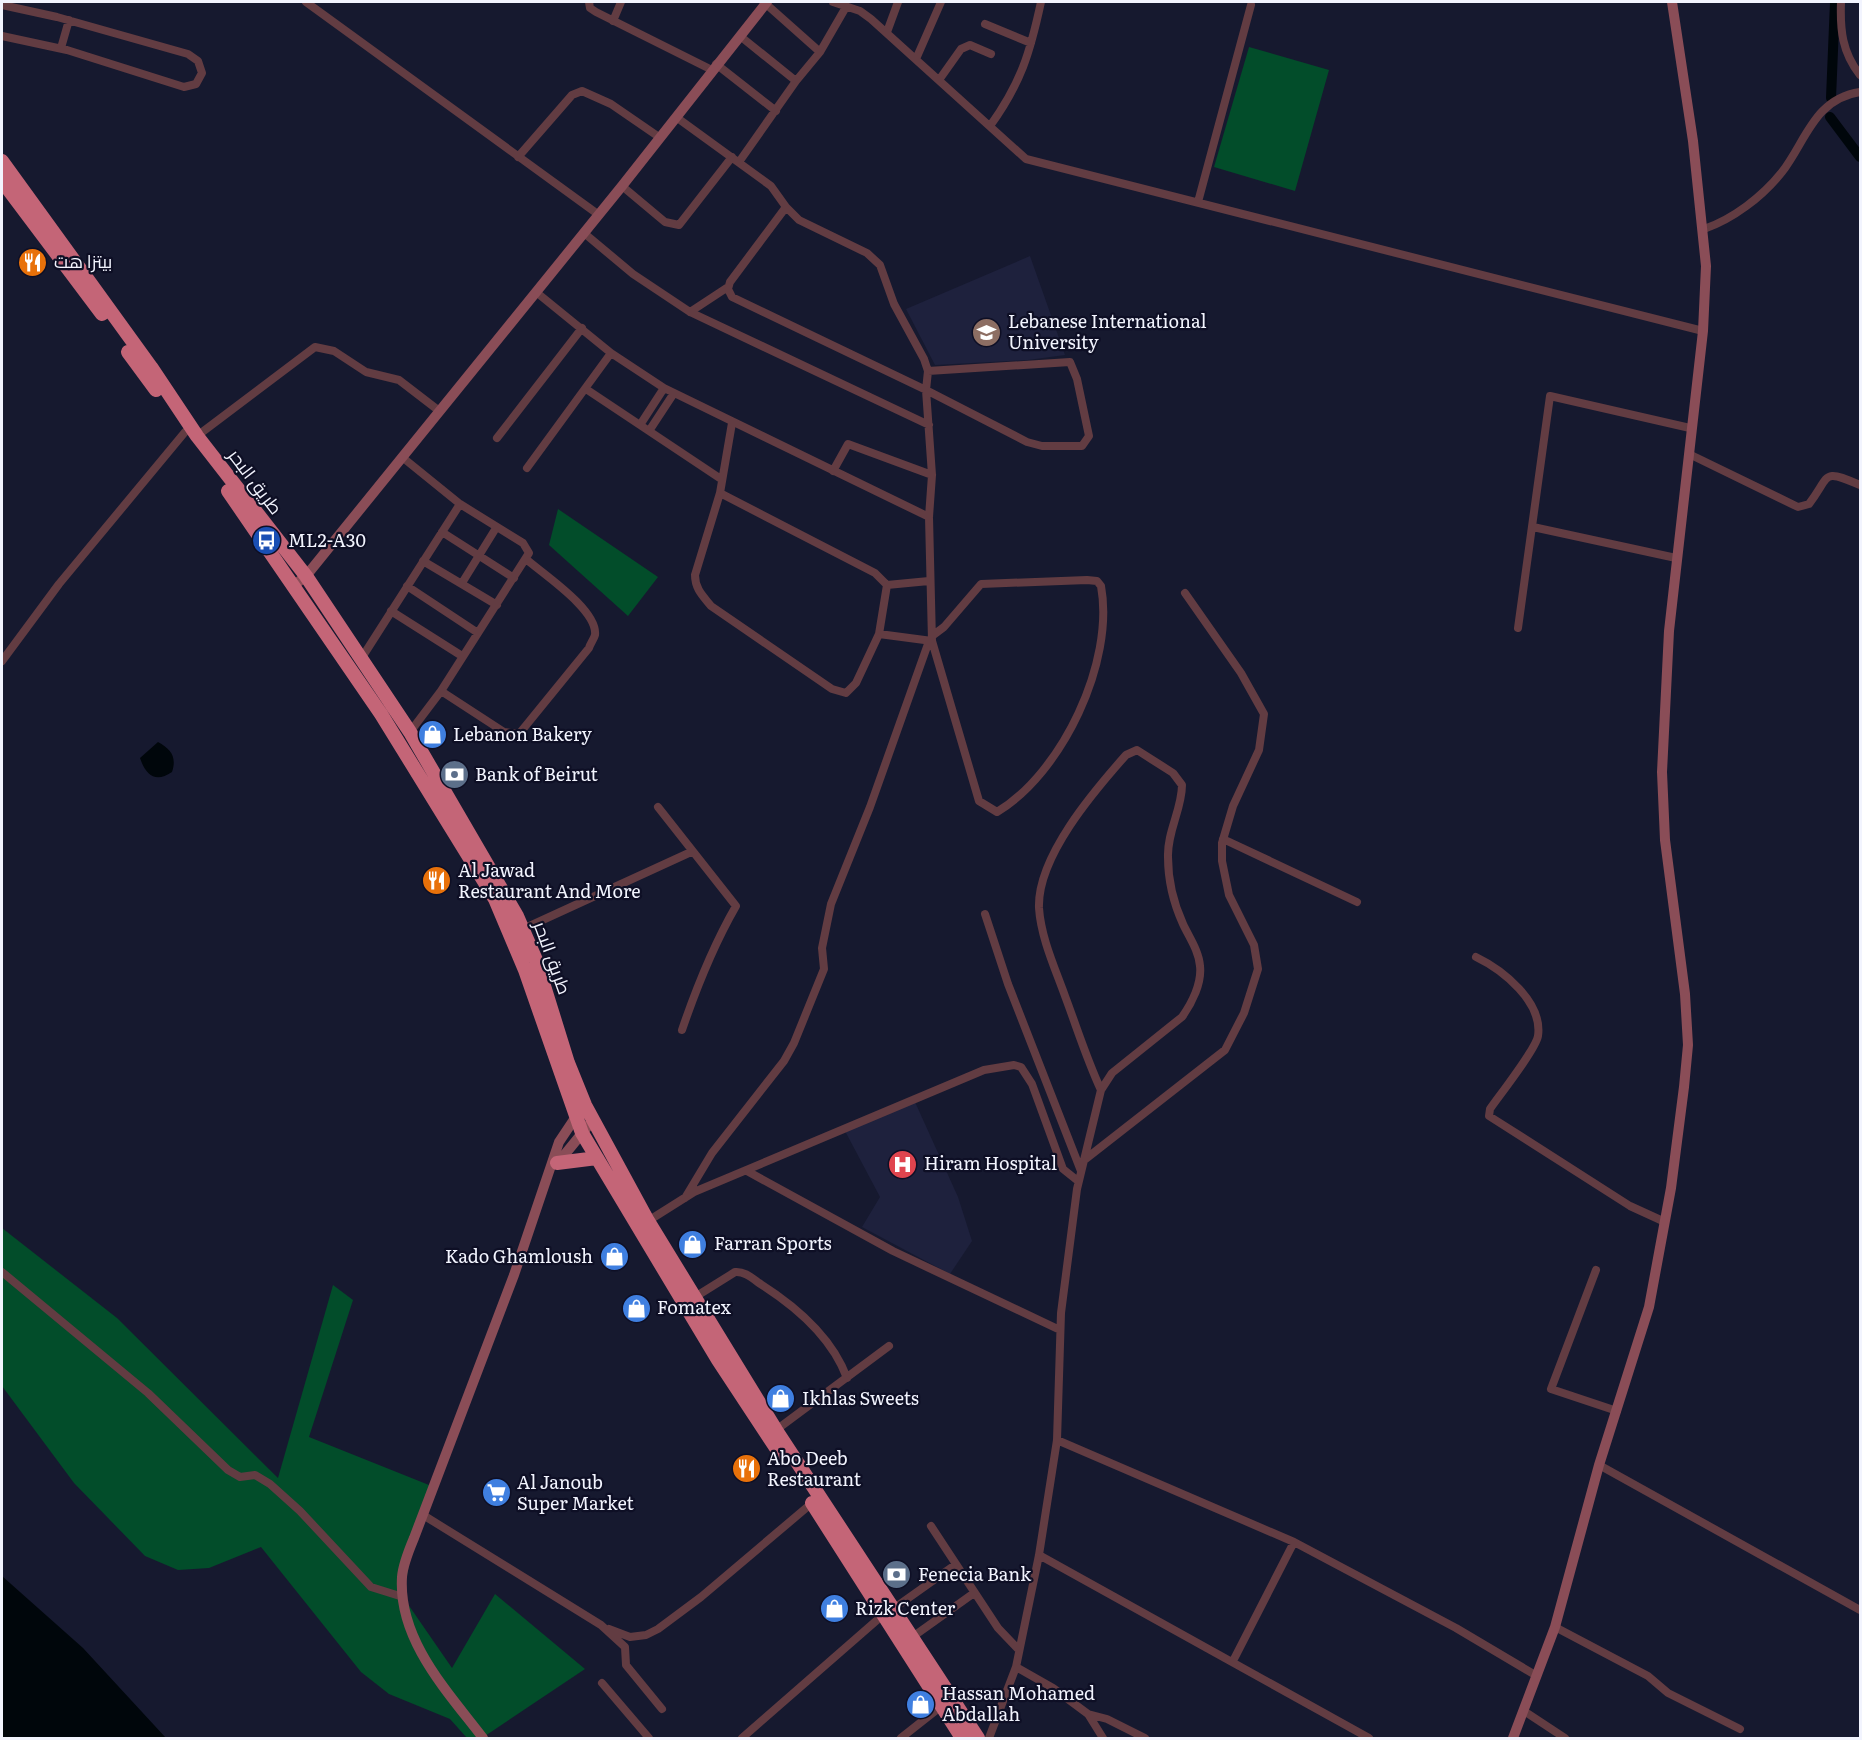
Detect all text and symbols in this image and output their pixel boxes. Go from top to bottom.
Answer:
restaurant icon: بيتزا هت [17,246,49,278]
place label: بيتزا هت [54,247,112,274]
place label: Lebanese International University [1008,307,1207,355]
school or university icon: Lebanese International University [971,316,1003,348]
street label: طريق البحر [222,442,290,520]
bus stop icon: ML2-A30 [251,525,283,557]
place label: ML2-A30 [288,526,366,553]
shop icon: Lebanon Bakery [416,719,448,751]
place label: Lebanon Bakery [453,720,592,747]
bank icon: Bank of Beirut [438,759,470,791]
place label: Bank of Beirut [475,760,599,787]
place label: Al Jawad Restaurant And More [458,856,641,904]
restaurant icon: Al Jawad Restaurant And More [421,865,453,897]
street label: طريق البحر [527,916,579,998]
hospital icon: Hiram Hospital [887,1148,919,1180]
place label: Hiram Hospital [924,1149,1057,1176]
shop icon: Farran Sports [677,1228,709,1260]
place label: Farran Sports [714,1229,832,1256]
shop icon: Kado Ghamloush [598,1241,630,1273]
place label: Kado Ghamloush [445,1242,593,1269]
shop icon: Fomatex [620,1292,652,1324]
place label: Fomatex [657,1293,732,1320]
shop icon: Ikhlas Sweets [765,1383,797,1415]
place label: Ikhlas Sweets [802,1384,919,1411]
place label: Abo Deeb Restaurant [767,1444,862,1492]
restaurant icon: Abo Deeb Restaurant [730,1453,762,1485]
place label: Al Janoub Super Market [517,1468,635,1516]
supermarket icon: Al Janoub Super Market [480,1477,512,1509]
bank icon: Fenecia Bank [881,1559,913,1591]
place label: Fenecia Bank [918,1560,1032,1587]
shop icon: Rizk Center [818,1593,850,1625]
place label: Rizk Center [855,1594,956,1621]
place label: Hassan Mohamed Abdallah [942,1679,1095,1727]
shop icon: Hassan Mohamed Abdallah [905,1688,937,1720]

